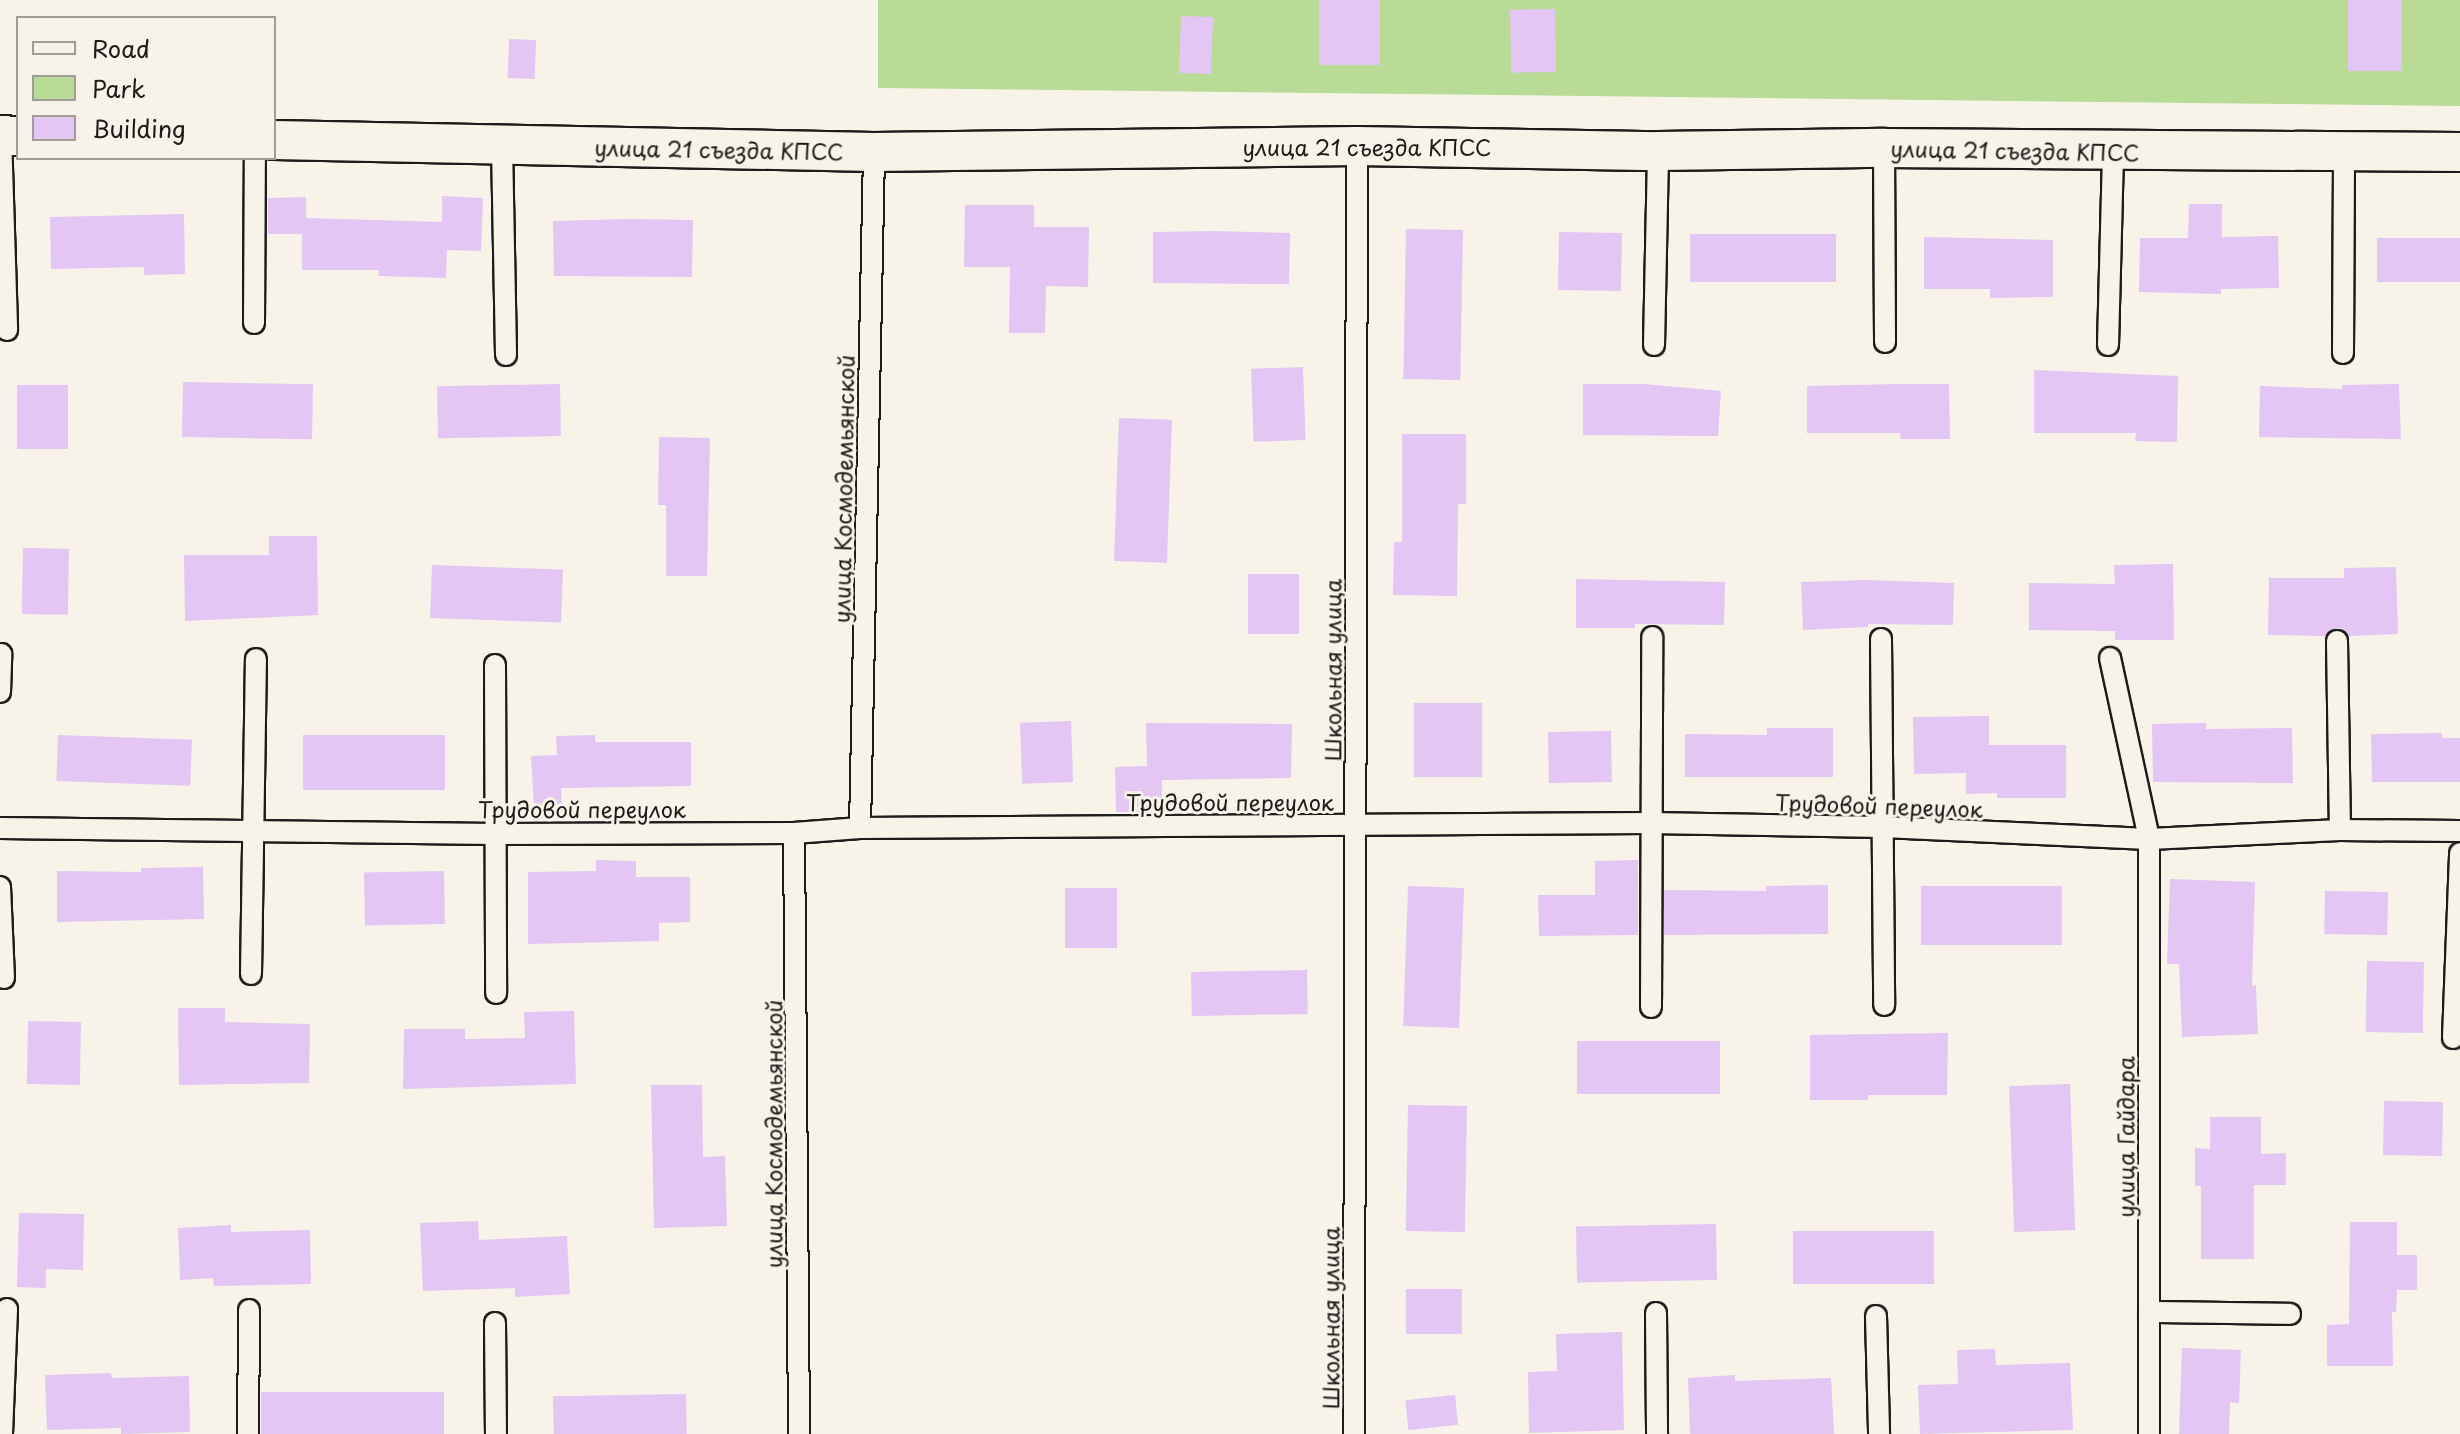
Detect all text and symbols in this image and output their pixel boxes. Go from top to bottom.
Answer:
legend [16,16,276,160]
text: Road [92,30,150,66]
text: Park [92,70,146,106]
text: Building [92,110,186,146]
street label: улица 21 съезда КПСС [593,134,845,164]
street label: улица 21 съезда КПСС [1241,134,1493,160]
street label: улица 21 съезда КПСС [1889,135,2141,165]
street label: улица Космодемьянской [827,354,859,624]
street label: Школьная улица [1319,578,1345,762]
street label: Трудовой переулок [1775,788,1983,822]
street label: Трудовой переулок [1126,789,1334,815]
street label: Трудовой переулок [478,796,686,822]
street label: улица Космодемьянской [760,999,786,1269]
street label: улица Гайдара [2112,1056,2138,1218]
street label: Школьная улица [1317,1226,1343,1410]

